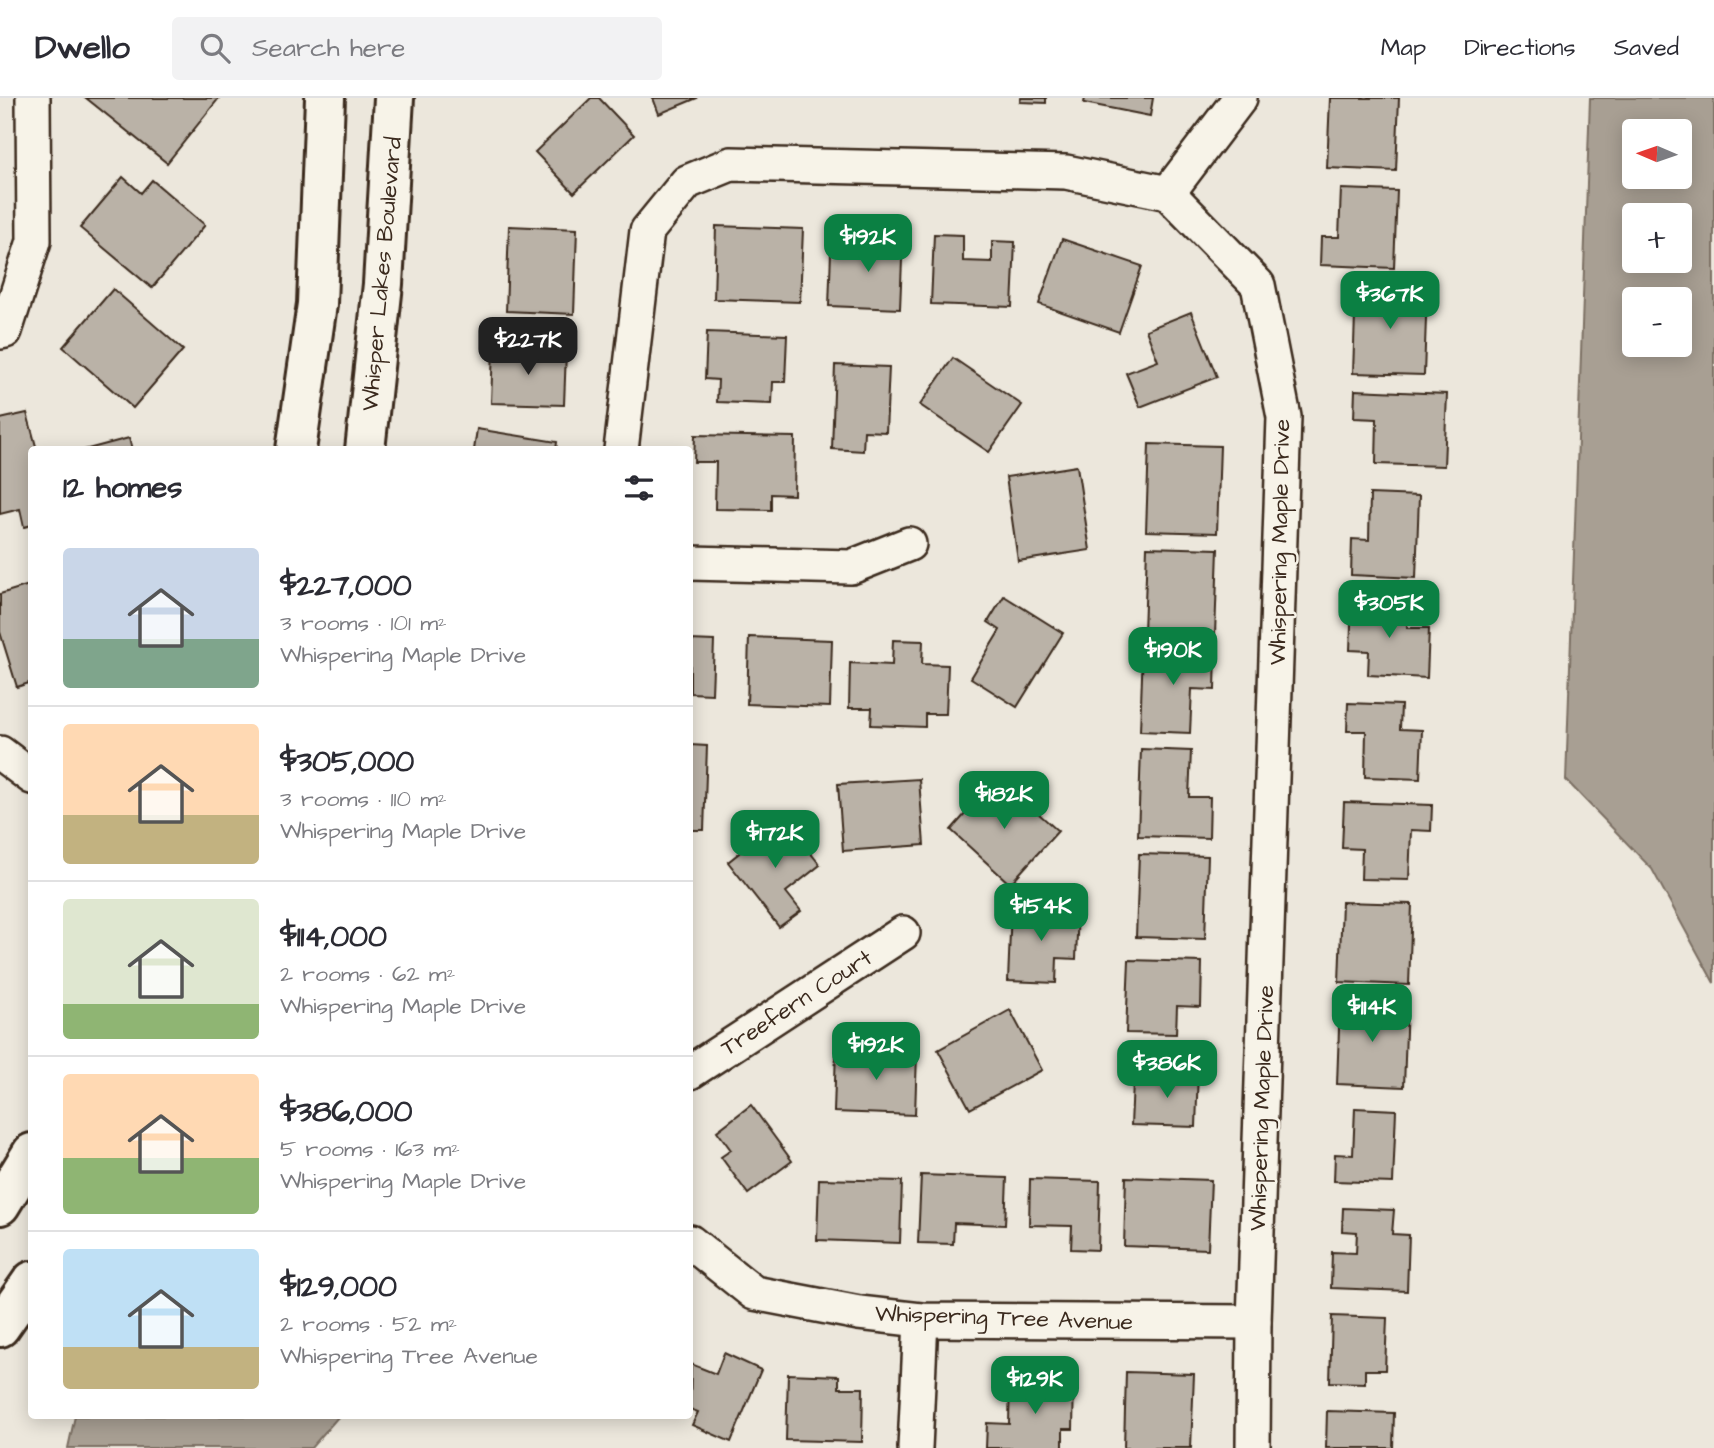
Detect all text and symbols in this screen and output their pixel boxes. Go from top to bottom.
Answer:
search box [172,17,662,80]
text: Dwello [35,25,130,71]
icon: search [196,29,234,67]
text: Search here [252,30,405,66]
text: Map [1381,31,1426,65]
text: Directions [1464,31,1576,65]
text: Saved [1614,31,1679,65]
north arrow [1622,119,1692,189]
map controls [1622,119,1692,357]
street label: Whisper Lakes Boulevard [354,135,410,413]
button: + [1622,203,1692,273]
pin: $192K [819,214,917,274]
text: $192K [840,221,896,253]
pin: $367K [1341,272,1439,331]
text: $367K [1356,278,1424,310]
button: − [1622,287,1692,357]
pin: $227K [479,317,577,377]
text: $227K [494,324,562,356]
street label: Whispering Maple Drive [1262,419,1299,665]
text: 12 homes [63,467,182,509]
icon: filters [620,469,658,507]
text: $227,000 [280,565,412,607]
icon: home [119,576,203,660]
pin: $305K [1340,580,1438,640]
text: $305K [1354,587,1424,619]
text: 3 rooms · 101 m² [280,607,447,639]
pin: $190K [1124,628,1222,687]
text: $190K [1144,634,1202,666]
text: Whispering Maple Drive [280,639,526,671]
text: $305,000 [280,741,414,783]
icon: home [119,752,203,836]
pin: $182K [955,772,1053,831]
text: $182K [975,778,1033,810]
text: 3 rooms · 110 m² [280,783,447,815]
pin: $172K [726,810,824,870]
text: Whispering Maple Drive [280,815,526,847]
text: $172K [747,817,803,849]
pin: $154K [992,884,1090,943]
text: $154K [1010,890,1072,922]
text: $114,000 [280,916,387,958]
icon: home [119,927,203,1011]
street label: Treefern Court [715,942,879,1064]
text: 2 rooms · 62 m² [280,958,455,990]
street label: Whispering Maple Drive [1242,984,1283,1232]
pin: $114K [1323,984,1421,1044]
text: Whispering Maple Drive [280,990,526,1022]
text: $114K [1348,991,1396,1023]
pin: $192K [827,1023,925,1082]
text: $192K [848,1029,904,1061]
pin: $386K [1118,1040,1216,1100]
text: $386K [1133,1047,1201,1079]
text: $386,000 [280,1091,412,1133]
icon: home [119,1102,203,1186]
text: 5 rooms · 163 m² [280,1133,460,1165]
text: Whispering Maple Drive [280,1165,526,1197]
text: $129,000 [280,1266,397,1308]
icon: home [119,1277,203,1361]
street label: Whispering Tree Avenue [875,1298,1133,1339]
text: 2 rooms · 52 m² [280,1308,457,1340]
text: Whispering Tree Avenue [280,1340,538,1372]
pin: $129K [986,1356,1084,1416]
text: $129K [1007,1363,1063,1395]

